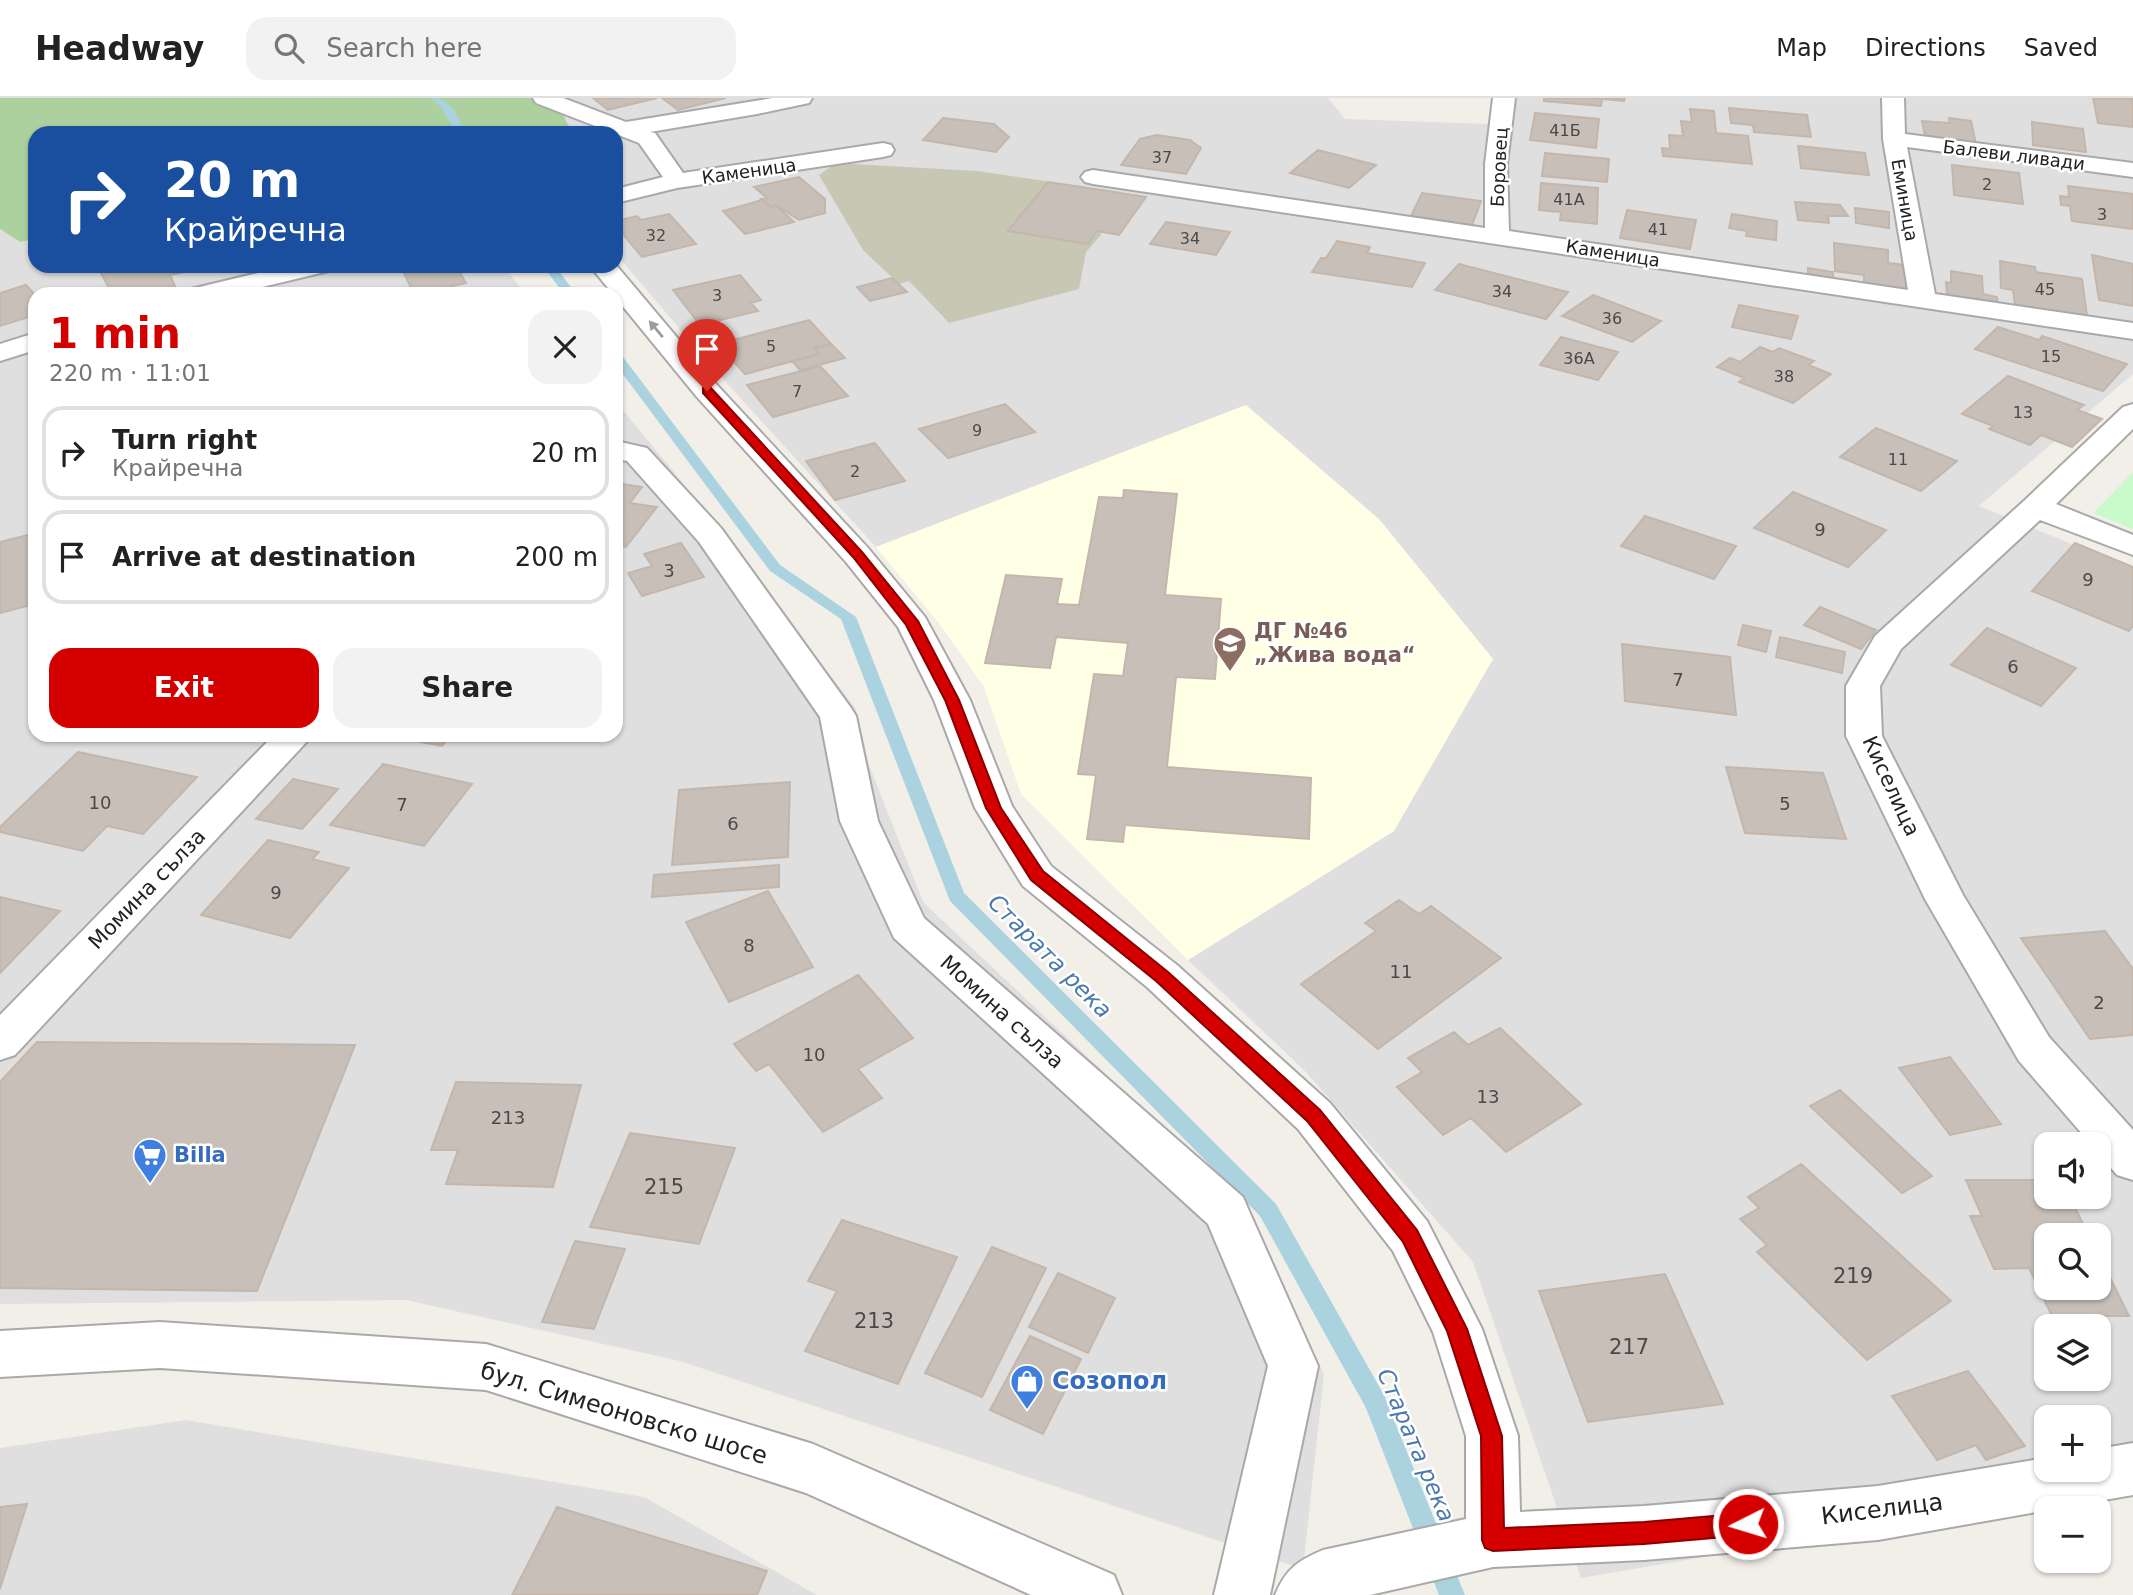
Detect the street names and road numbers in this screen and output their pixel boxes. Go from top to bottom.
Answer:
street label: Боровец [1486,127,1512,207]
street label: Балеви ливади [1942,136,2086,174]
street label: Каменица [700,154,798,188]
street label: Еминица [1887,157,1923,243]
street label: Каменица [1564,235,1662,271]
street label: Киселица [1857,732,1925,840]
street label: Момина сълза [84,824,210,954]
street label: Момина сълза [935,950,1069,1074]
street label: бул. Симеоновско шосе [477,1356,771,1470]
street label: Киселица [1819,1488,1945,1530]

